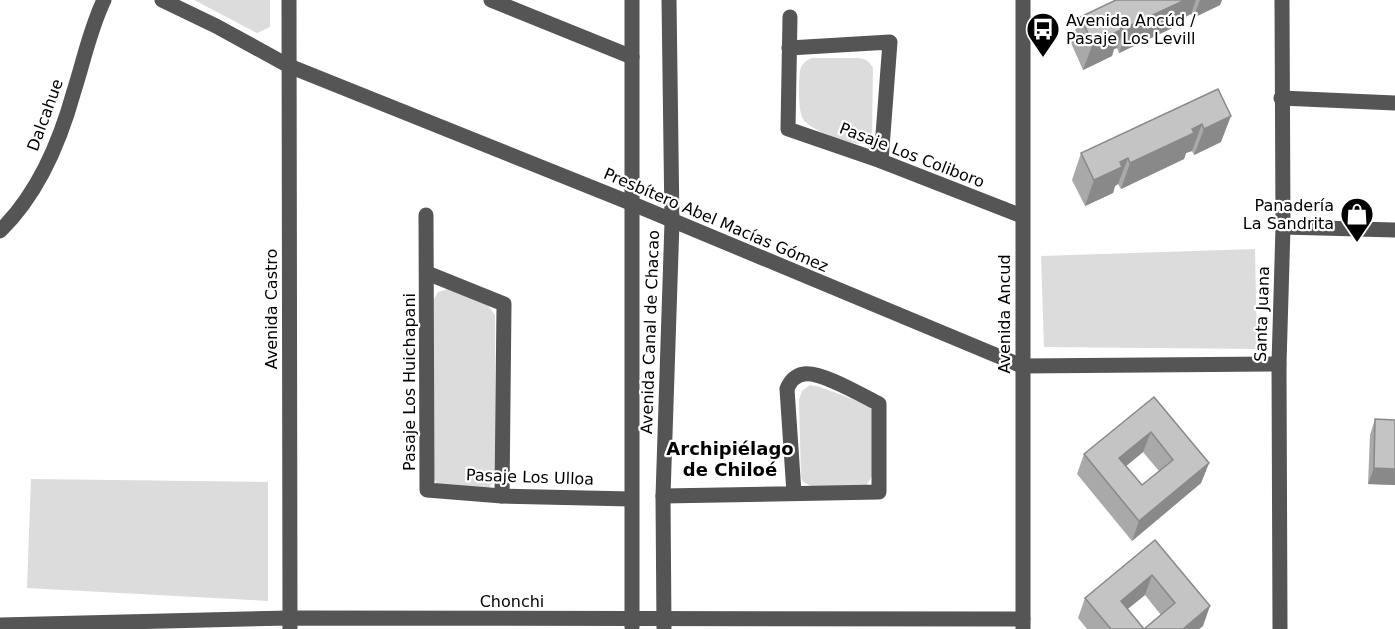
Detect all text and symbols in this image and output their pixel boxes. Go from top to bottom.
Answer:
bus stop icon: Avenida Ancúd / Pasaje Los Levill [1025,11,1061,58]
place label: Avenida Ancúd / Pasaje Los Levill [1066,11,1196,48]
street label: Dalcahue [23,76,67,154]
street label: Pasaje Los Coliboro [837,119,987,191]
street label: Presbítero Abel Macías Gómez [601,164,831,276]
place label: Panadería La Sandrita [1243,196,1334,233]
shop icon: Panadería La Sandrita [1339,196,1375,243]
street label: Avenida Canal de Chacao [637,230,663,434]
street label: Avenida Castro [262,249,281,369]
street label: Avenida Ancud [995,254,1014,374]
street label: Santa Juana [1251,266,1273,362]
street label: Pasaje Los Huichapani [400,293,419,471]
district label: Archipiélago de Chiloé [666,438,794,480]
street label: Pasaje Los Ulloa [466,465,594,489]
street label: Chonchi [480,592,544,611]

